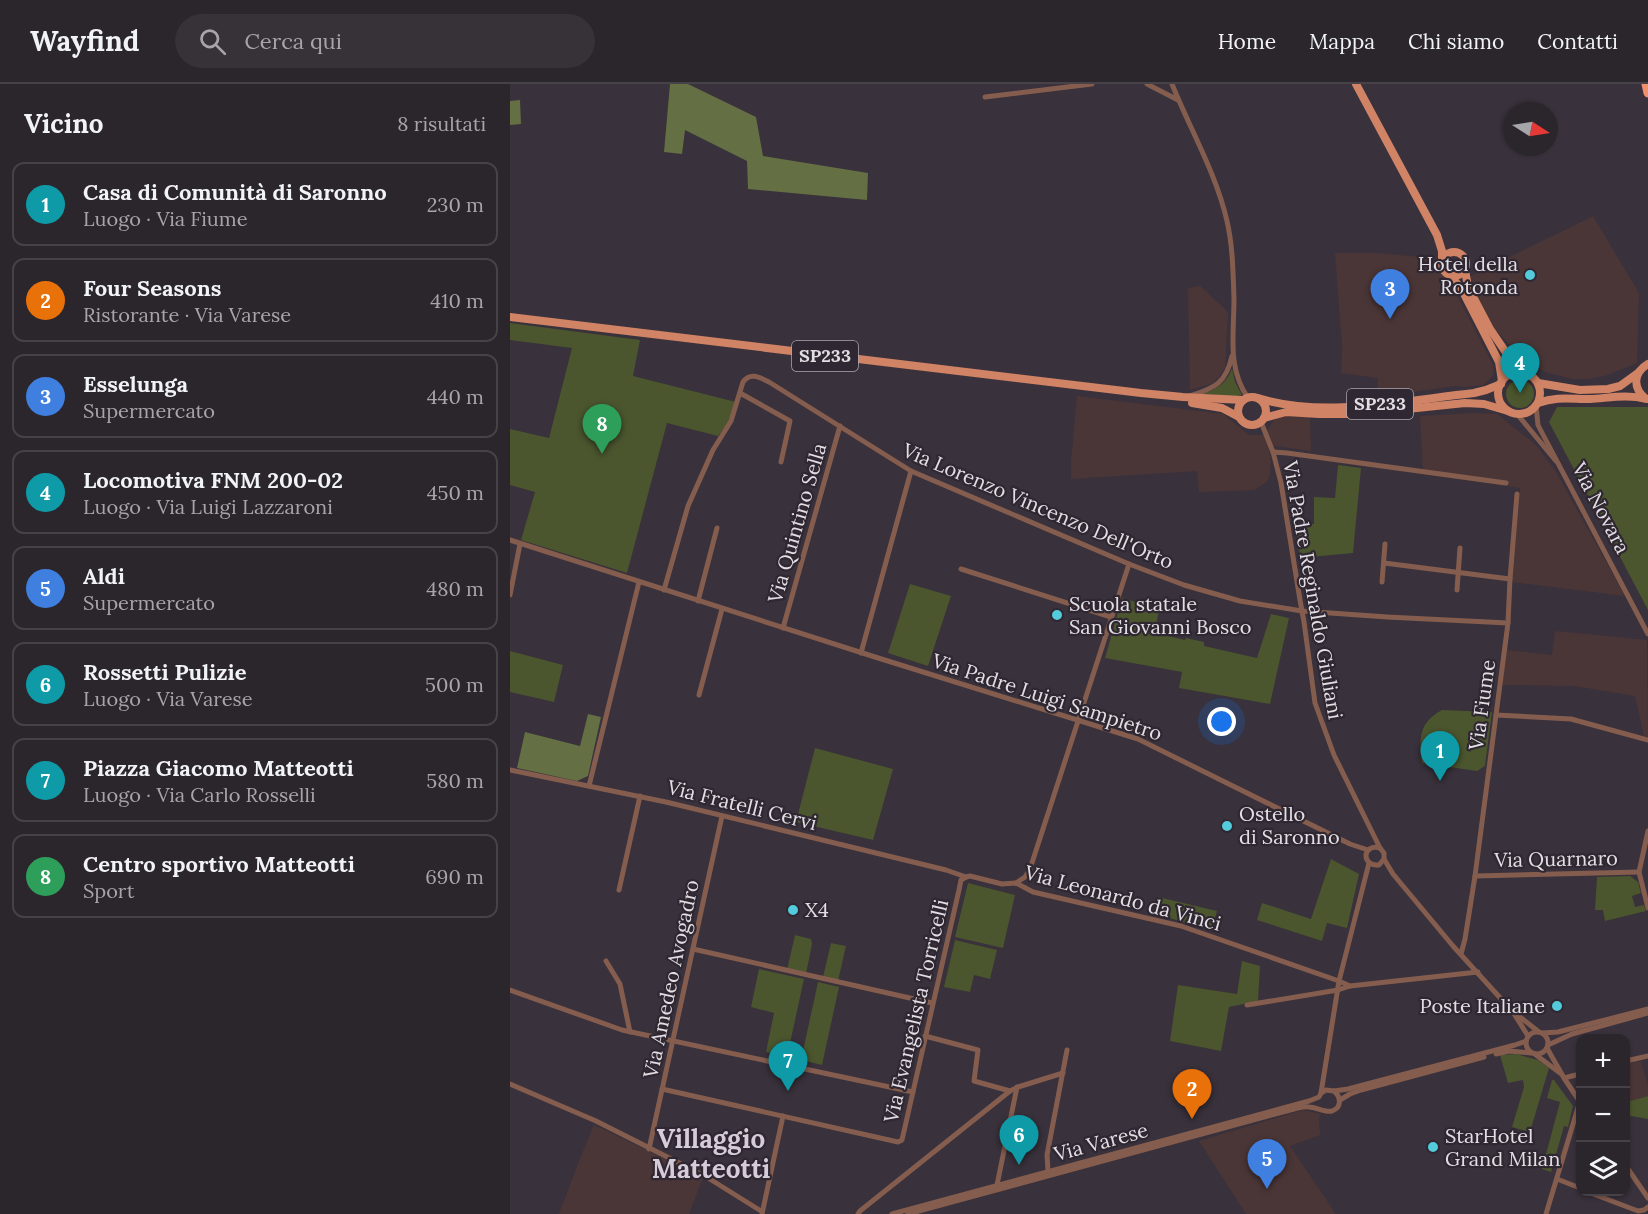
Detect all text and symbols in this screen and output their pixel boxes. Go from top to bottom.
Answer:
search box [175,14,595,68]
text: Wayfind [30,23,139,59]
icon: search [196,25,229,58]
text: Cerca qui [244,27,342,55]
text: Home [1218,28,1276,55]
text: Mappa [1309,28,1375,55]
text: Chi siamo [1408,28,1504,55]
text: Contatti [1537,28,1618,55]
north arrow [1504,102,1558,156]
text: Vicino [24,107,104,140]
text: 8 risultati [397,111,486,136]
text: Casa di Comunità di Saronno [83,178,387,206]
text: 1 [41,192,50,217]
text: 230 m [427,192,484,217]
text: Luogo · Via Fiume [83,206,247,231]
place label: Hotel della Rotonda [1418,251,1518,299]
marker: Hotel della Rotonda [1523,268,1537,282]
pin: 3 [1370,270,1410,319]
text: Four Seasons [83,274,221,302]
text: 2 [40,288,51,313]
text: 410 m [430,288,484,313]
text: Ristorante · Via Varese [83,302,291,327]
road number: SP233 [792,341,858,371]
pin: 4 [1500,344,1540,393]
text: Esselunga [83,370,188,398]
text: 3 [40,384,51,409]
text: 440 m [427,384,484,409]
road number: SP233 [1347,389,1413,419]
text: Supermercato [83,398,215,423]
pin: 8 [582,404,622,454]
street label: Via Lorenzo Vincenzo Dell'Orto [898,437,1177,574]
street label: Via Quintino Sella [761,440,831,607]
street label: Via Novara [1567,457,1636,558]
street label: Via Padre Reginaldo Giuliani [1278,458,1349,721]
text: Locomotiva FNM 200-02 [83,466,343,494]
text: 4 [40,480,51,505]
text: 450 m [427,480,484,505]
text: Luogo · Via Luigi Lazzaroni [83,494,333,519]
text: Aldi [83,562,125,590]
text: 5 [40,576,51,601]
text: 480 m [426,576,484,601]
text: Supermercato [83,590,215,615]
place label: Scuola statale San Giovanni Bosco [1069,591,1252,639]
marker: Scuola statale San Giovanni Bosco [1050,608,1064,622]
street label: Via Padre Luigi Sampietro [928,647,1165,746]
text: Rossetti Pulizie [83,658,247,686]
street label: Via Fiume [1463,658,1500,753]
text: 6 [40,672,51,697]
text: 500 m [425,672,484,697]
text: Luogo · Via Varese [83,686,253,711]
your location [1207,707,1236,736]
pin: 1 [1420,732,1460,781]
text: Piazza Giacomo Matteotti [83,754,354,782]
text: 7 [41,768,50,793]
text: 580 m [426,768,484,793]
street label: Via Fratelli Cervi [664,774,819,835]
text: Luogo · Via Carlo Rosselli [83,782,316,807]
place label: Ostello di Saronno [1239,801,1340,849]
marker: Ostello di Saronno [1220,819,1234,833]
street label: Via Quarnaro [1493,845,1618,872]
text: Centro sportivo Matteotti [83,850,355,878]
street label: Via Leonardo da Vinci [1021,859,1224,936]
text: 8 [40,864,51,889]
text: 690 m [425,864,484,889]
street label: Via Amedeo Avogadro [637,877,704,1081]
text: Sport [83,878,134,903]
place label: X4 [805,897,829,922]
street label: Via Evangelista Torricelli [877,897,953,1126]
marker: X4 [786,903,800,917]
place label: Poste Italiane [1420,993,1545,1018]
marker: Poste Italiane [1550,999,1564,1013]
map controls [1576,1034,1630,1196]
button: + [1576,1034,1630,1088]
pin: 7 [768,1042,808,1091]
pin: 2 [1172,1070,1212,1119]
button: − [1576,1088,1630,1142]
pin: 6 [1000,1116,1038,1165]
street label: Via Varese [1050,1117,1151,1166]
district label: Villaggio Matteotti [652,1122,770,1185]
place label: StarHotel Grand Milan [1445,1123,1560,1171]
pin: 5 [1248,1140,1287,1189]
marker: StarHotel Grand Milan [1426,1140,1440,1154]
button: layers [1576,1142,1630,1196]

